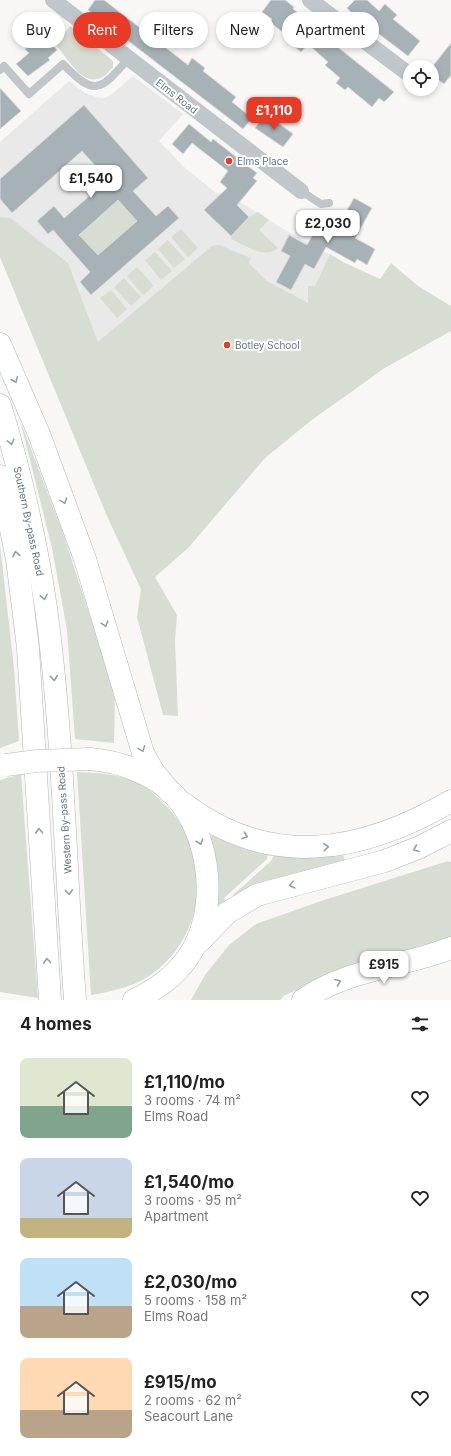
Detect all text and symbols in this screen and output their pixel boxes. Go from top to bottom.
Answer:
chip: Buy [12,12,65,48]
chip: Rent [73,12,131,48]
chip: Filters [139,12,208,48]
chip: New [216,12,274,48]
chip: Apartment [282,12,379,48]
map controls [403,60,439,96]
button: locate [403,60,439,96]
street label: Elms Road [154,76,200,116]
pin: £1,110 [241,97,307,131]
text: £1,110 [255,102,293,118]
place label: Elms Place [237,155,288,167]
marker: Elms Place [224,156,234,166]
pin: £1,540 [58,165,124,199]
text: £1,540 [69,170,113,186]
pin: £2,030 [295,210,361,244]
text: £2,030 [305,215,351,231]
place label: Botley School [235,339,300,351]
marker: Botley School [222,340,232,350]
one-way arrow [11,376,19,383]
one-way arrow [6,439,15,446]
street label: Southern By-pass Road [12,465,46,577]
one-way arrow [60,497,68,504]
one-way arrow [12,551,21,557]
one-way arrow [39,594,48,600]
one-way arrow [100,620,109,627]
one-way arrow [49,675,58,681]
one-way arrow [137,745,145,752]
street label: Western By-pass Road [54,766,74,874]
one-way arrow [35,828,44,834]
one-way arrow [241,831,248,839]
one-way arrow [195,838,204,845]
one-way arrow [323,842,329,851]
one-way arrow [413,844,421,852]
one-way arrow [288,881,295,889]
one-way arrow [64,889,73,895]
pin: £915 [360,951,408,985]
text: £915 [369,956,399,972]
one-way arrow [43,958,52,964]
one-way arrow [334,979,341,987]
icon: filters [409,1013,431,1035]
text: 4 homes [20,1014,92,1034]
text: £1,110/mo [144,1072,225,1092]
icon: home [52,1074,100,1122]
icon: heart [409,1087,431,1109]
text: 3 rooms · 74 m² [144,1092,241,1108]
text: Elms Road [144,1108,208,1124]
text: £1,540/mo [144,1172,234,1192]
icon: home [52,1174,100,1222]
icon: heart [409,1187,431,1209]
text: 3 rooms · 95 m² [144,1192,242,1208]
text: Apartment [144,1208,209,1224]
text: £2,030/mo [144,1272,237,1292]
icon: home [52,1274,100,1322]
icon: heart [409,1287,431,1309]
text: 5 rooms · 158 m² [144,1292,247,1308]
text: Elms Road [144,1308,208,1324]
text: £915/mo [144,1372,217,1392]
icon: home [52,1374,100,1422]
icon: heart [409,1387,431,1409]
text: 2 rooms · 62 m² [144,1392,242,1408]
text: Seacourt Lane [144,1408,233,1424]

